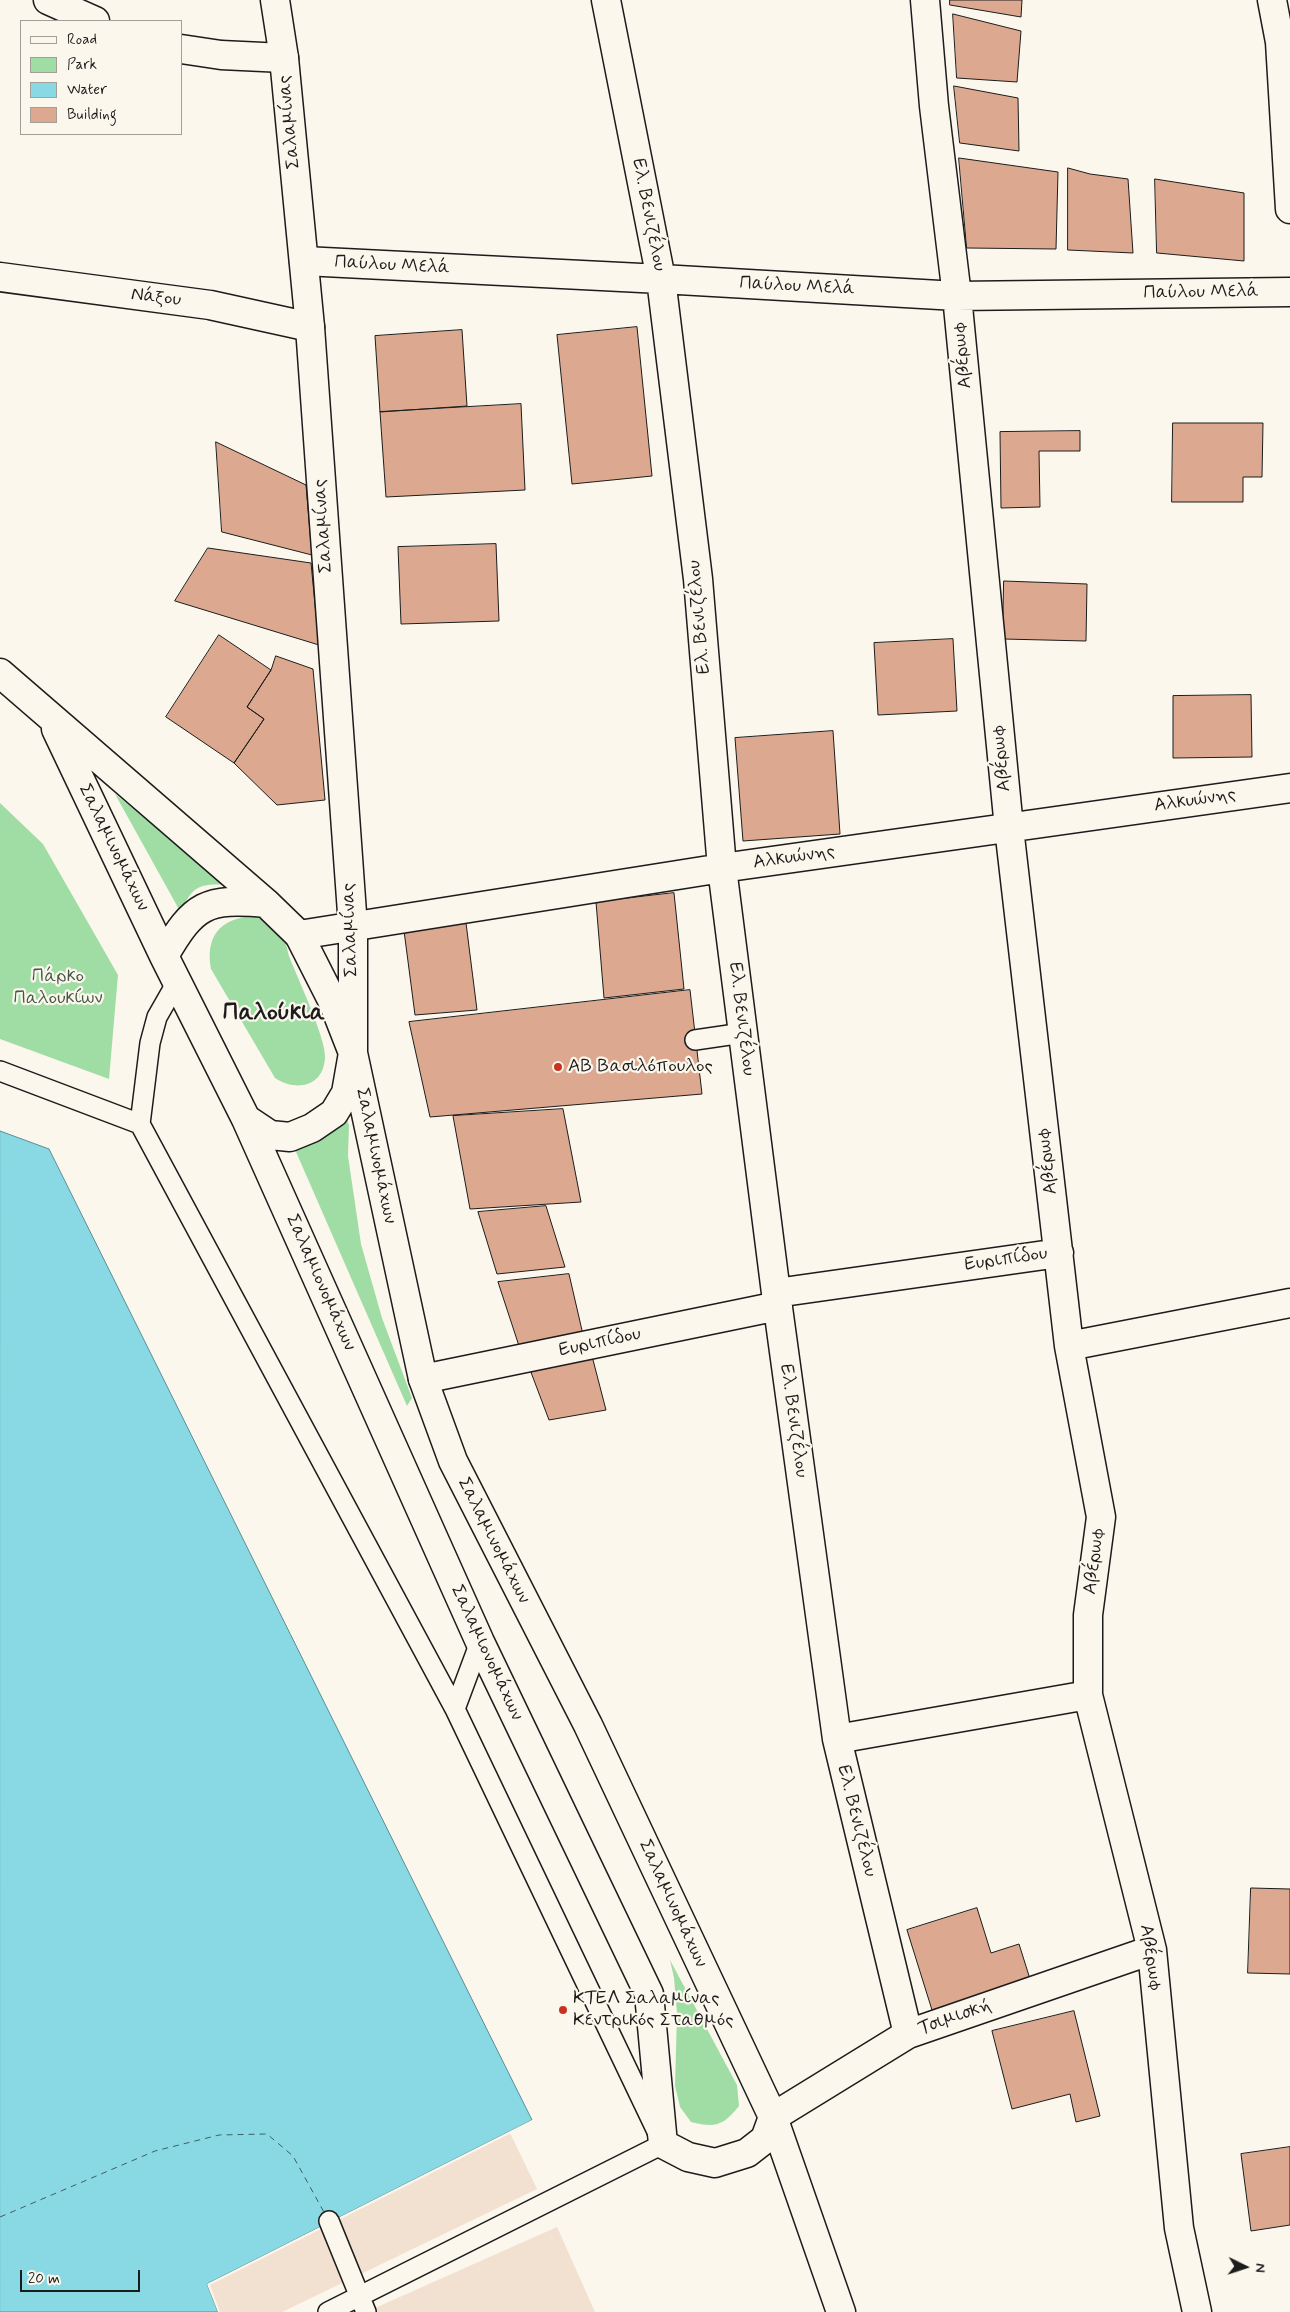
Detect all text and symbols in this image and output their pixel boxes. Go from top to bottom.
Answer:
legend [20,20,182,135]
text: Road [67,30,97,50]
text: Park [67,55,97,75]
street label: Σαλαμίνας [274,74,306,170]
text: Water [67,80,107,100]
text: Building [67,105,117,125]
street label: Ελ. Βενιζέλου [626,157,670,273]
street label: Παύλου Μελά [334,252,450,280]
street label: Παύλου Μελά [739,273,855,301]
street label: Παύλου Μελά [1143,281,1259,305]
street label: Νάξου [130,284,182,312]
street label: Αβέρωφ [948,320,978,390]
street label: Σαλαμίνας [309,478,339,574]
street label: Ελ. Βενιζέλου [684,559,716,675]
street label: Αβέρωφ [987,723,1017,793]
street label: Σαλαμινομάχων [72,781,154,915]
street label: Αλκυώνης [1153,784,1237,818]
street label: Αλκυώνης [752,841,836,875]
street label: Σαλαμίνας [338,882,364,978]
street label: Ελ. Βενιζέλου [723,961,759,1077]
park label: Πάρκο Παλουκίων [13,966,103,1010]
district label: Παλούκια [223,1000,325,1028]
place label: ΑΒ Βασιλόπουλος [568,1056,713,1078]
marker: ΑΒ Βασιλόπουλος [552,1061,564,1073]
street label: Σαλαμινομάχων [349,1086,401,1226]
street label: Αβέρωφ [1033,1126,1063,1196]
street label: Σαλαμιονομάχων [280,1211,360,1355]
street label: Ευριπίδου [963,1243,1049,1277]
street label: Ευριπίδου [557,1323,643,1363]
street label: Ελ. Βενιζέλου [774,1363,812,1479]
street label: Σαλαμινομάχων [451,1474,535,1608]
street label: Αβέρωφ [1080,1526,1110,1596]
street label: Σαλαμιονομάχων [445,1582,527,1724]
street label: Ελ. Βενιζέλου [831,1763,881,1879]
street label: Σαλαμινομάχων [632,1837,712,1971]
street label: Αβέρωφ [1133,1923,1167,1993]
place label: ΚΤΕΛ Σαλαμίνας Κεντρικός Σταθμός [573,1988,734,2032]
street label: Τσιμισκή [915,1995,995,2041]
marker: ΚΤΕΛ Σαλαμίνας Κεντρικός Σταθμός [557,2004,569,2016]
north arrow [1220,2242,1270,2292]
scale bar [22,2260,142,2292]
text: N [1251,2263,1269,2273]
text: 20 m [28,2269,60,2289]

